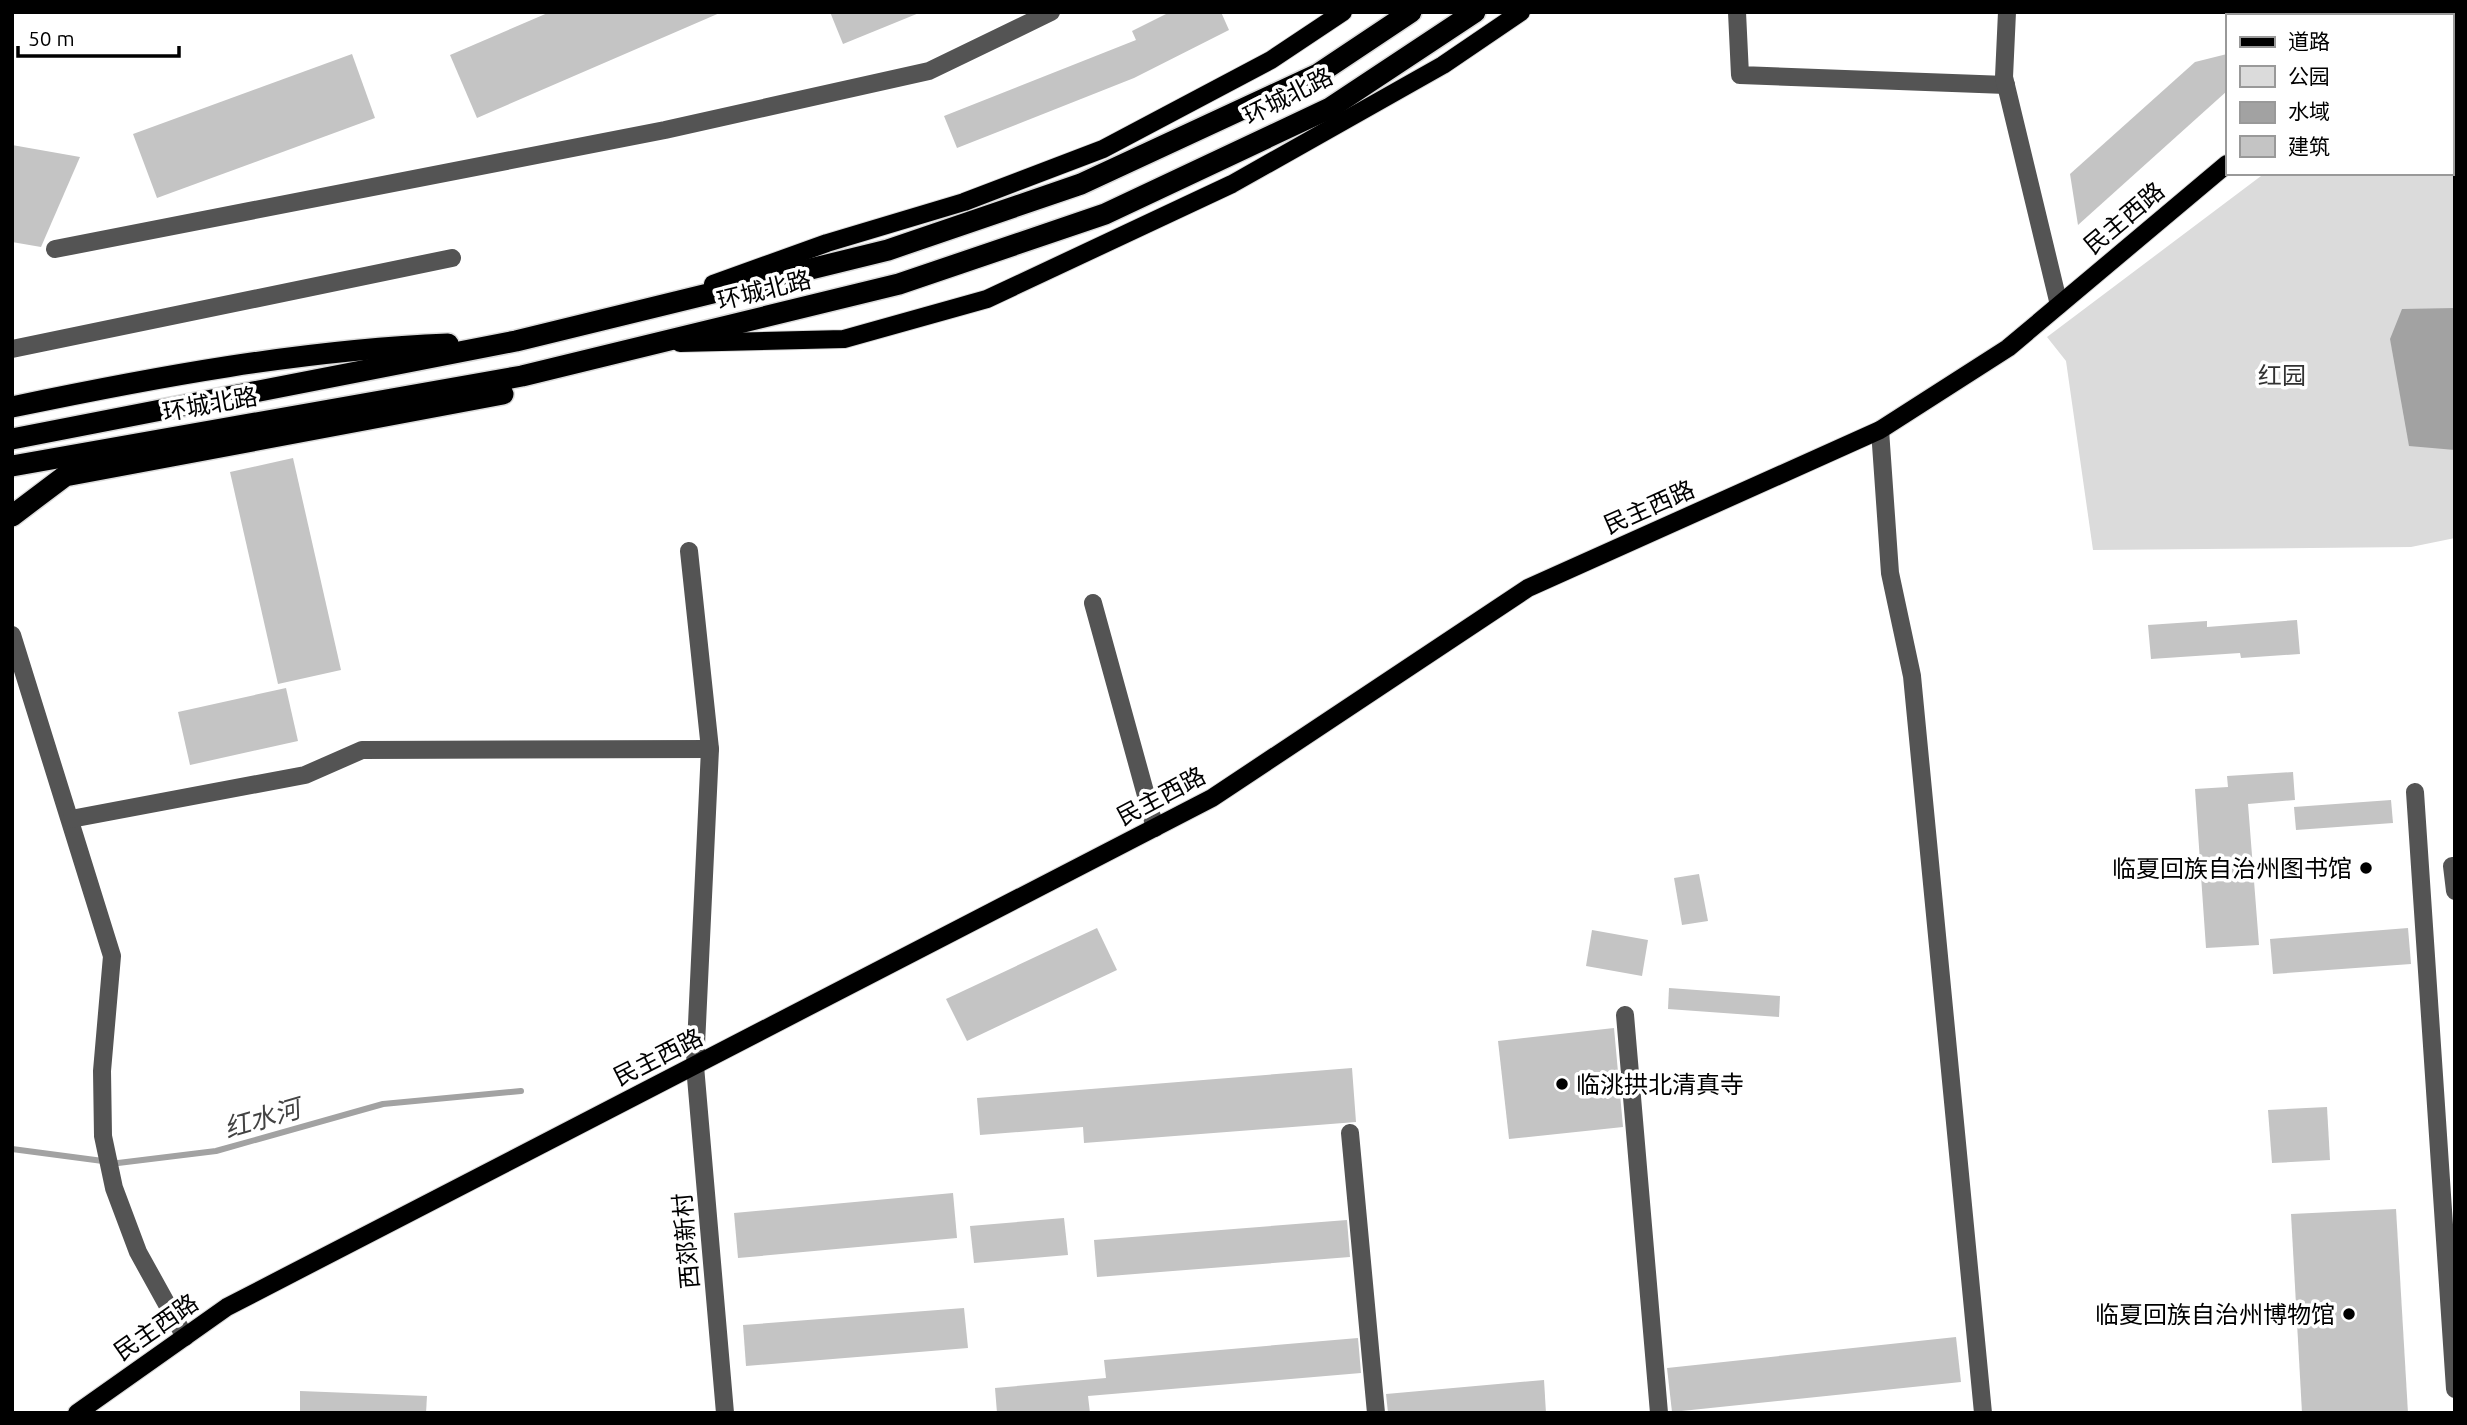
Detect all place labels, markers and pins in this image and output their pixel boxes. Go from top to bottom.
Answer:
place label: 临夏回族自治州图书馆 [2112,855,2352,882]
marker: 临夏回族自治州图书馆 [2358,860,2374,876]
place label: 临洮拱北清真寺 [1576,1071,1744,1098]
marker: 临洮拱北清真寺 [1554,1076,1570,1092]
place label: 临夏回族自治州博物馆 [2095,1301,2335,1328]
marker: 临夏回族自治州博物馆 [2341,1306,2357,1322]

